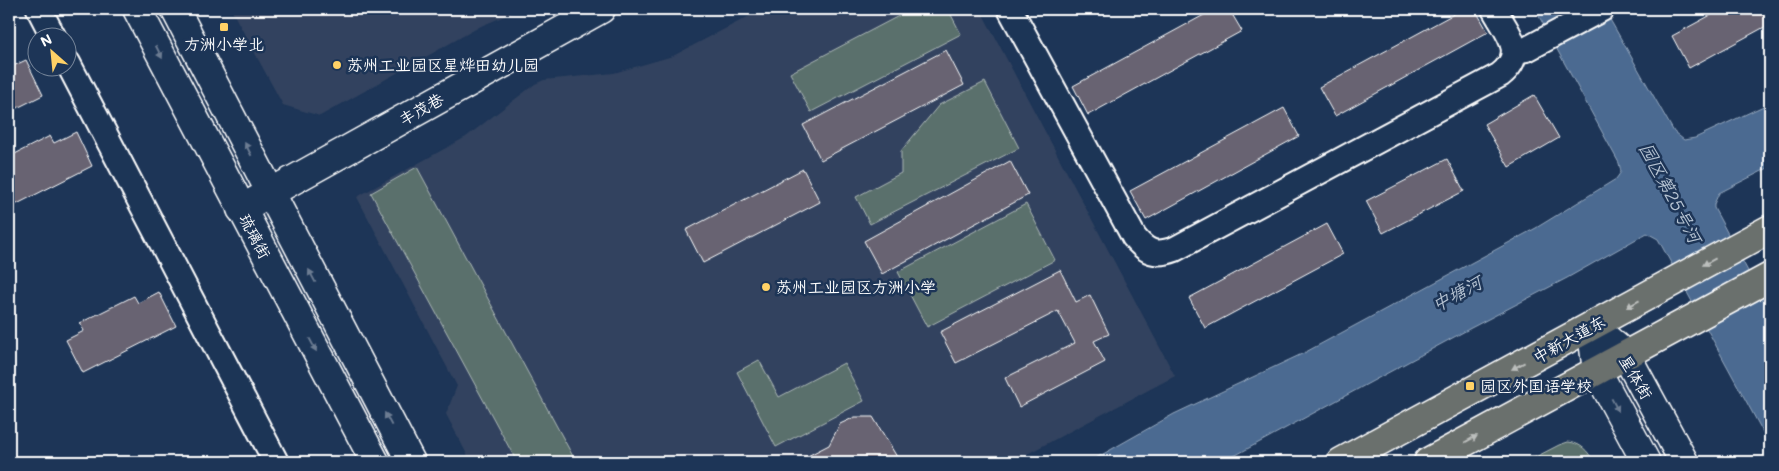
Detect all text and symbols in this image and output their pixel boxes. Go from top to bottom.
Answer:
marker: 方洲小学北 [218,21,230,33]
north arrow [28,28,78,78]
text: N [37,29,55,51]
place label: 方洲小学北 [184,33,264,54]
one-way arrow [155,45,163,59]
place label: 苏州工业园区星烨田幼儿园 [347,54,539,75]
marker: 苏州工业园区星烨田幼儿园 [331,59,343,71]
street label: 丰茂巷 [395,88,447,129]
water label: 园区第25号河 [1634,138,1709,250]
one-way arrow [244,142,252,156]
street label: 琉璃街 [235,210,276,262]
one-way arrow [1702,258,1716,266]
one-way arrow [308,268,316,283]
water label: 中塘河 [1427,268,1489,316]
place label: 苏州工业园区方洲小学 [776,276,936,297]
marker: 苏州工业园区方洲小学 [760,281,772,293]
one-way arrow [1625,300,1640,308]
street label: 中新大道东 [1529,310,1609,367]
one-way arrow [309,337,317,352]
street label: 星体街 [1615,351,1658,403]
one-way arrow [1511,362,1525,370]
place label: 园区外国语学校 [1480,375,1592,396]
marker: 园区外国语学校 [1464,380,1476,392]
one-way arrow [1611,398,1620,412]
one-way arrow [384,412,392,426]
one-way arrow [1463,435,1478,443]

